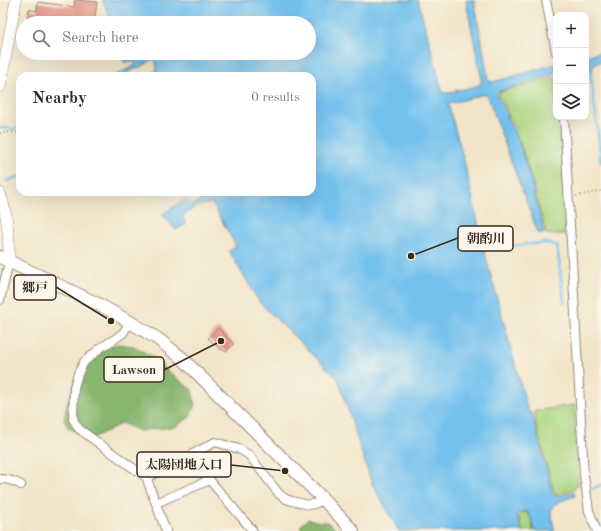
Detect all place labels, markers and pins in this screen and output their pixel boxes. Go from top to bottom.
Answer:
callout: 朝酌川 [458,226,513,251]
callout: 郷戸 [14,275,56,300]
callout: Lawson [104,357,164,382]
callout: 太陽団地入口 [137,452,231,477]

